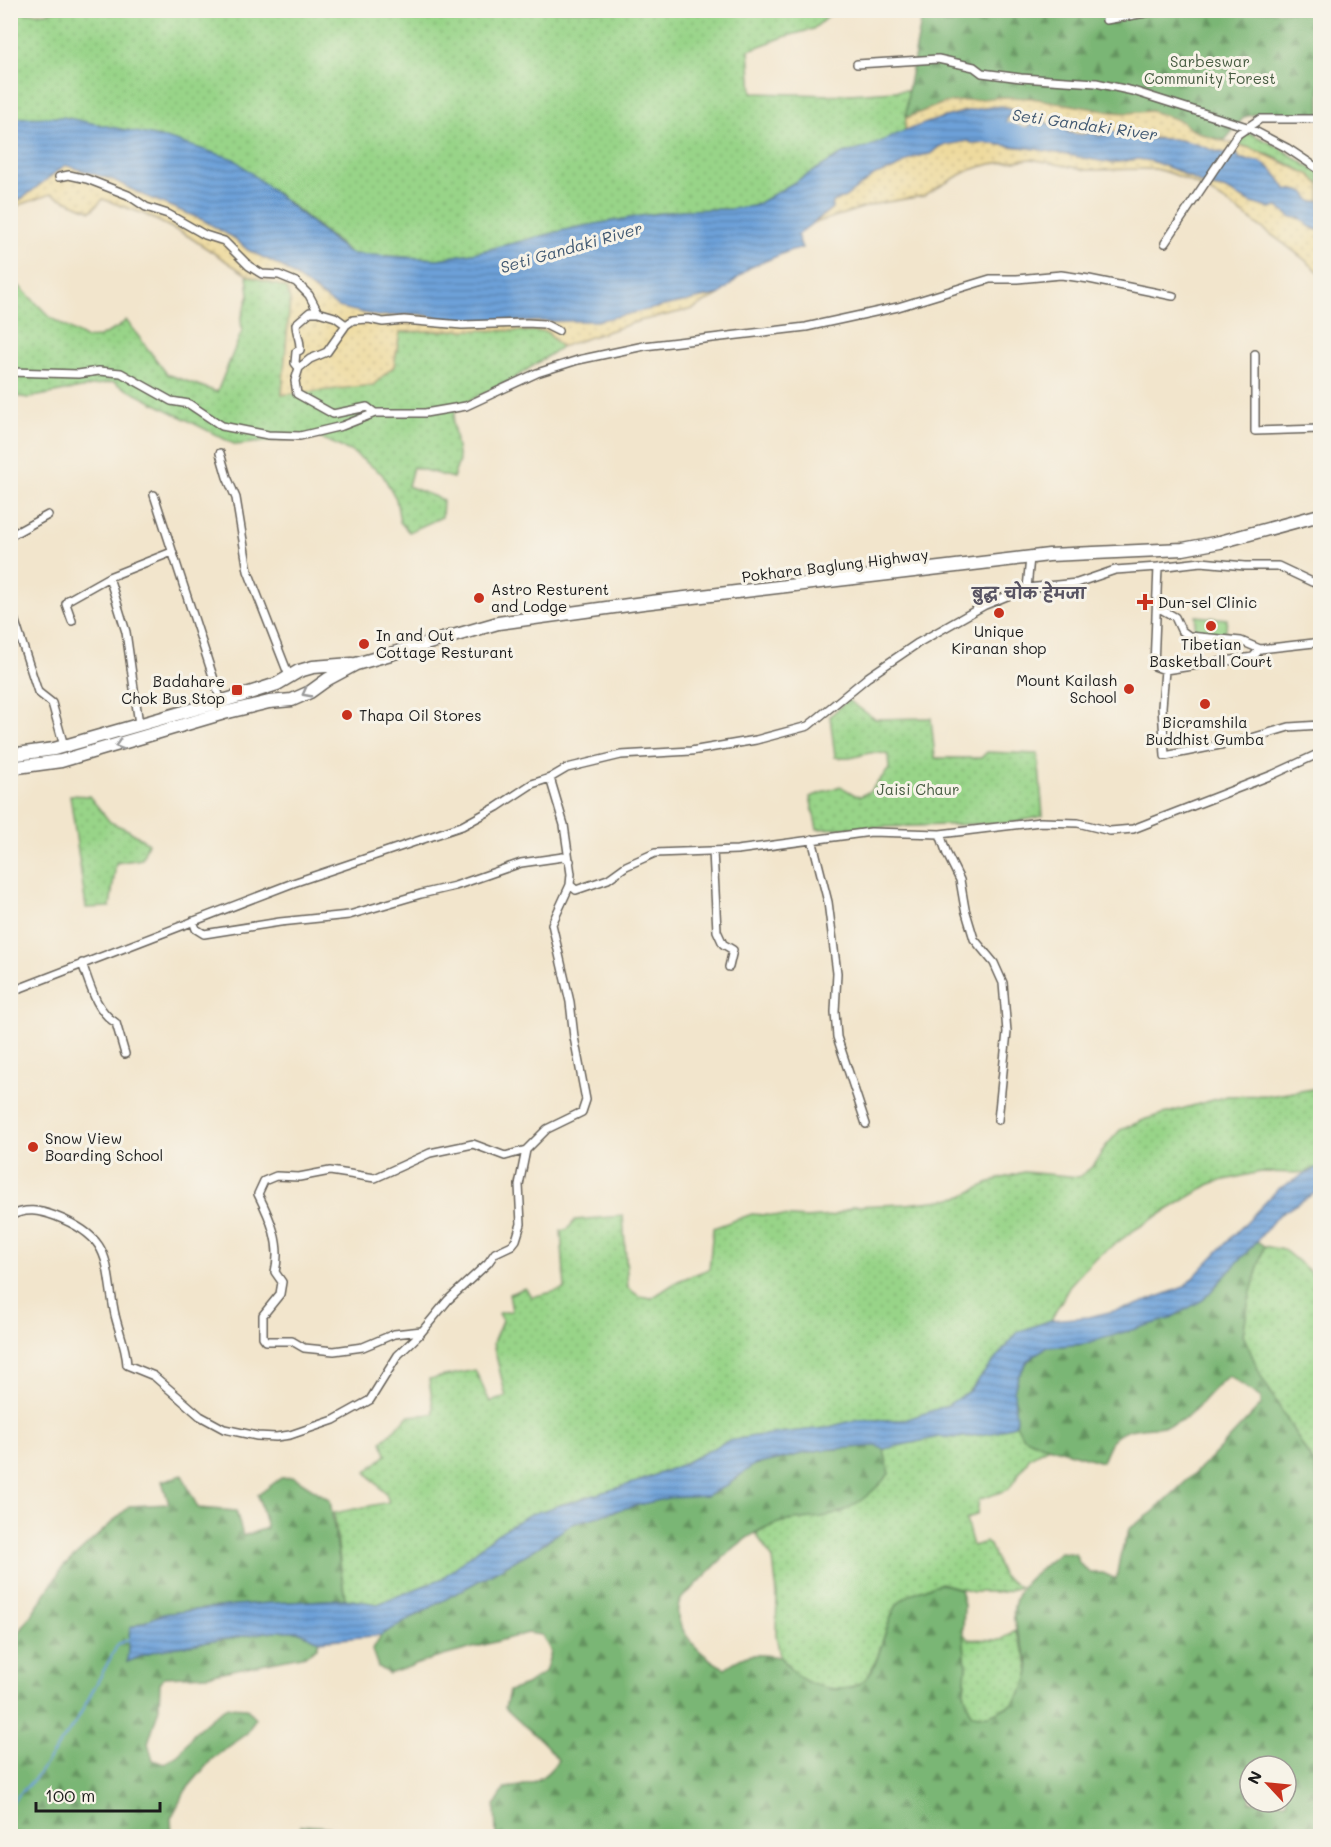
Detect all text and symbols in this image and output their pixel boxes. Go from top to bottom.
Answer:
park label: Sarbeswar Community Forest [1144,51,1276,88]
water label: Seti Gandaki River [1011,103,1159,145]
water label: Seti Gandaki River [498,217,644,277]
street label: Pokhara Baglung Highway [741,544,930,586]
place label: Astro Resturent and Lodge [491,579,609,616]
district label: बुद्ध चोक हेमजा [970,581,1087,605]
marker: Astro Resturent and Lodge [472,591,486,605]
place label: Dun-sel Clinic [1158,592,1257,612]
marker: Dun-sel Clinic [1136,593,1154,611]
marker: Unique Kiranan shop [992,606,1006,620]
marker: Tibetian Basketball Court [1204,619,1218,633]
place label: Unique Kiranan shop [951,621,1047,658]
place label: In and Out Cottage Resturant [376,625,514,662]
place label: Tibetian Basketball Court [1150,634,1272,671]
marker: In and Out Cottage Resturant [357,637,371,651]
place label: Mount Kailash School [1016,670,1117,707]
place label: Badahare Chok Bus Stop [121,671,225,708]
marker: Mount Kailash School [1122,682,1136,696]
marker: Badahare Chok Bus Stop [230,683,244,697]
one-way arrow [302,686,312,697]
marker: Bicramshila Buddhist Gumba [1198,697,1212,711]
place label: Thapa Oil Stores [359,705,482,725]
marker: Thapa Oil Stores [340,708,354,722]
place label: Bicramshila Buddhist Gumba [1146,712,1264,749]
one-way arrow [114,738,125,750]
park label: Jaisi Chaur [876,779,960,799]
place label: Snow View Boarding School [45,1128,163,1165]
marker: Snow View Boarding School [26,1140,40,1154]
north arrow [1238,1754,1298,1814]
text: N [1242,1767,1266,1787]
scale bar [36,1775,160,1813]
text: 100 m [45,1783,95,1807]

